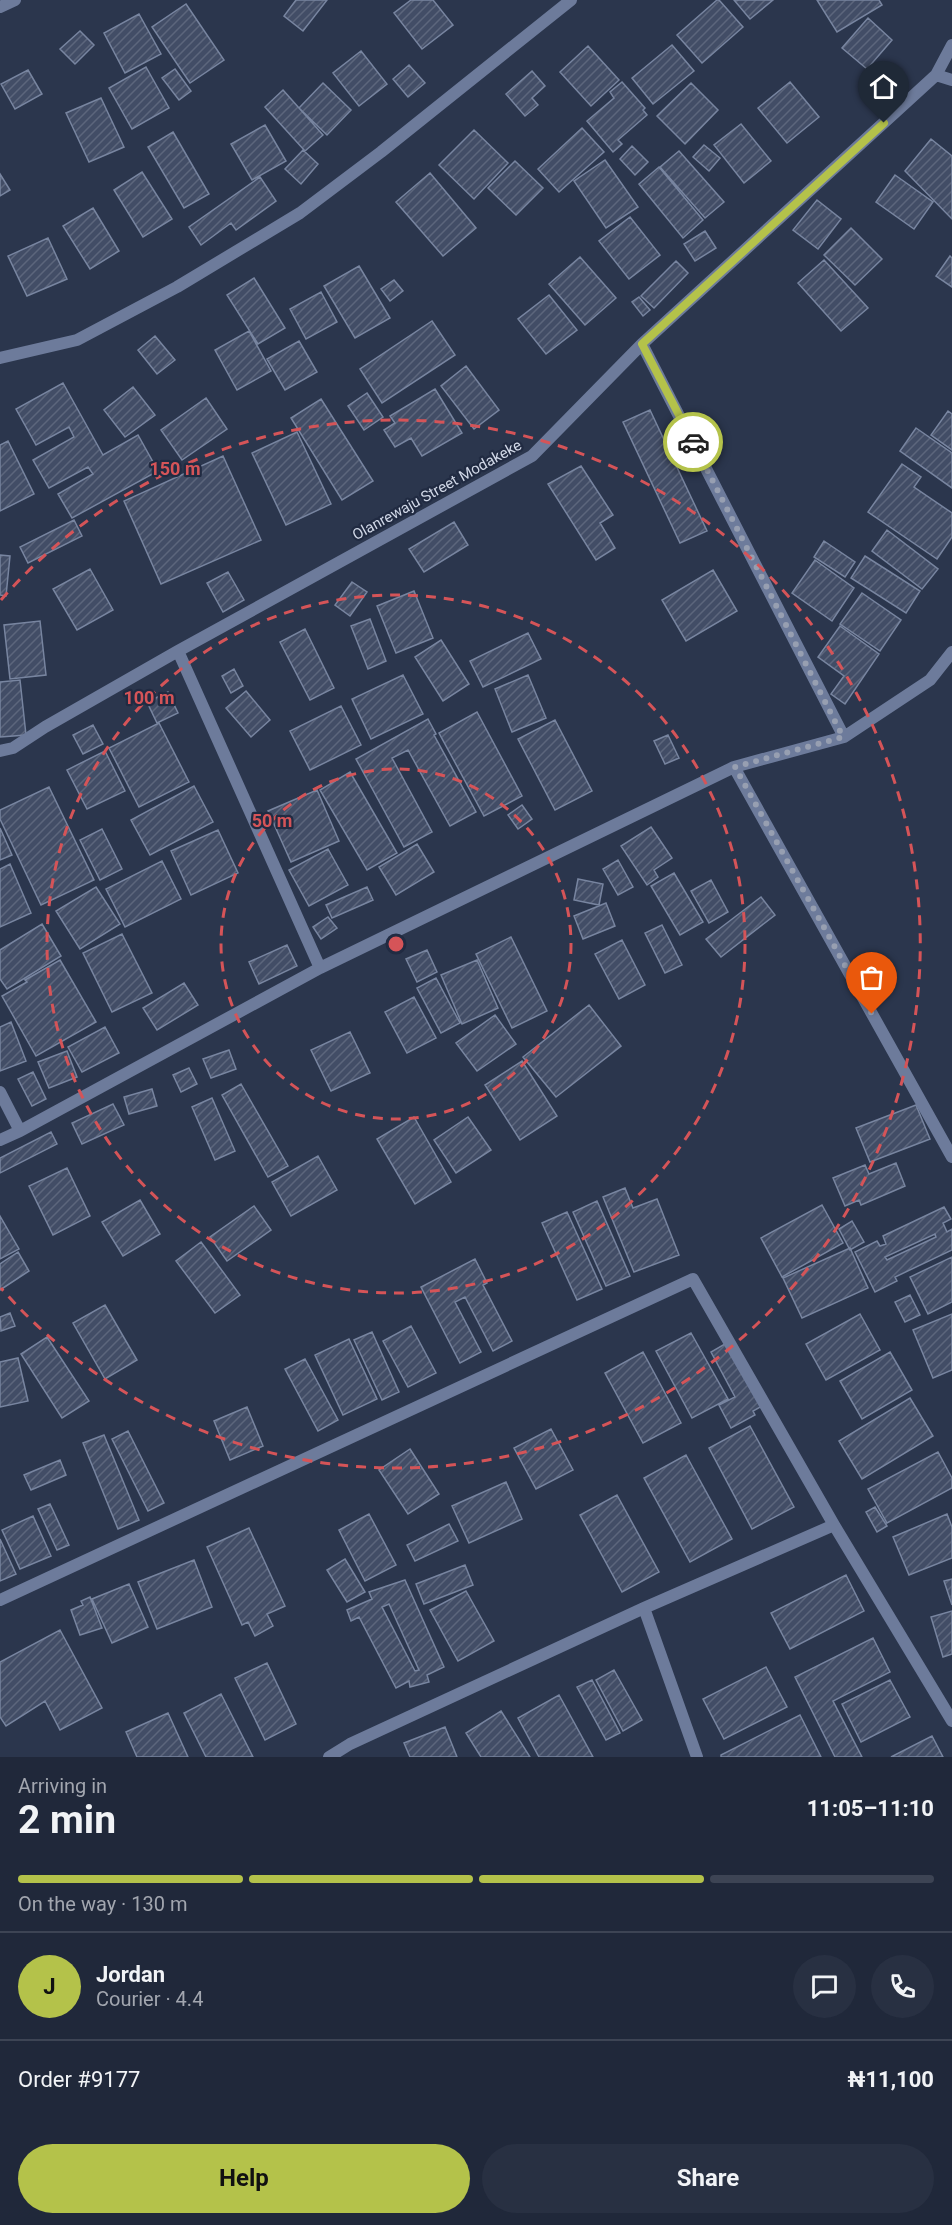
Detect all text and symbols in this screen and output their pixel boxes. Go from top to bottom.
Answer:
pin [858,61,909,123]
icon: home [867,70,900,103]
courier [663,412,723,472]
icon: car [677,426,710,459]
street label: Olanrewaju Street Modakeke [349,436,525,544]
text: 150 m [149,458,201,479]
text: 100 m [123,687,175,708]
text: 50 m [252,810,292,831]
centre of rings [386,934,406,954]
pin [846,952,897,1014]
icon: bag [855,961,888,994]
text: Arriving in [18,1774,107,1798]
text: 11:05–11:10 [807,1796,934,1821]
text: 2 min [18,1797,116,1843]
text: On the way · 130 m [18,1892,187,1916]
button: chat [793,1955,856,2018]
button: phone [871,1955,934,2018]
text: Jordan [96,1962,165,1987]
text: J [43,1974,56,1999]
text: Courier · 4.4 [96,1987,203,2011]
text: Order #9177 [18,2067,140,2092]
text: ₦11,100 [848,2067,934,2092]
button: Help [18,2144,470,2213]
button: Share [482,2144,934,2213]

